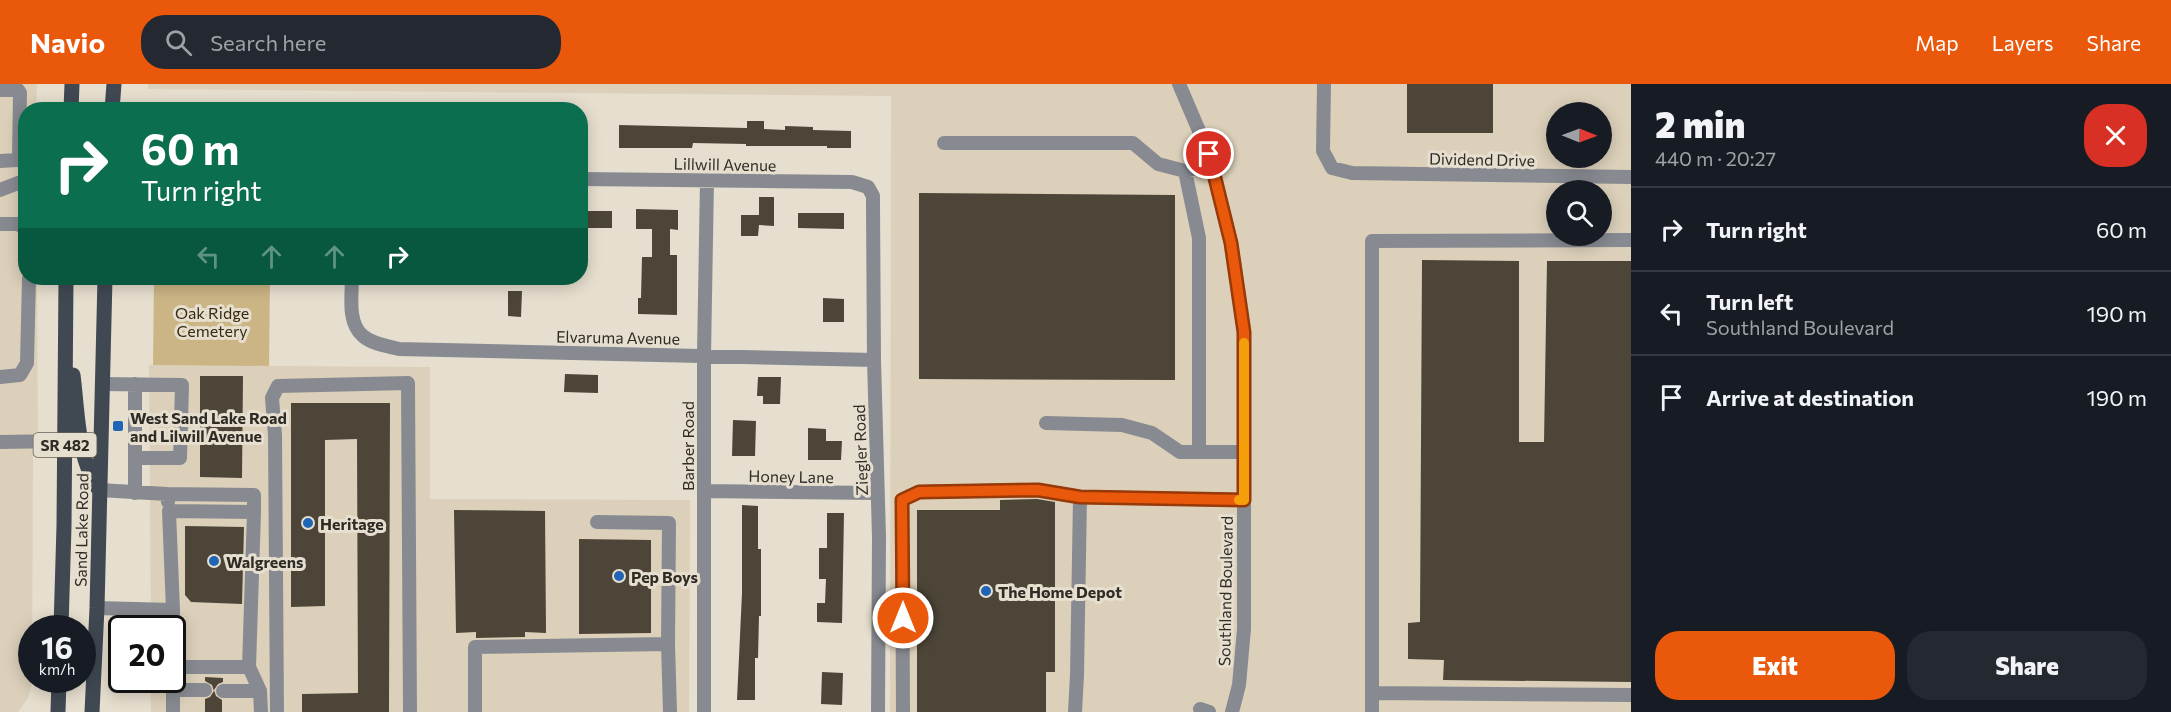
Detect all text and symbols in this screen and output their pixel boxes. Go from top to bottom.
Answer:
search box [141,15,561,69]
text: Navio [30,25,105,59]
icon: search [162,26,195,59]
text: Search here [210,29,326,56]
text: Map [1915,30,1959,55]
text: Layers [1992,30,2054,55]
text: Share [2087,30,2141,55]
text: 2 min [1655,101,1745,145]
north arrow [1546,102,1612,168]
map controls [1546,102,1612,246]
button: close [2084,104,2147,167]
text: 60 m [141,122,240,174]
icon: right [42,126,120,204]
pin [1183,128,1234,179]
icon: arrive [1192,137,1225,170]
text: 440 m · 20:27 [1655,146,1776,170]
street label: Dividend Drive [1429,149,1535,169]
street label: Lillwill Avenue [673,154,777,174]
text: Turn right [141,174,261,207]
button: search [1546,180,1612,246]
icon: right [1655,213,1688,246]
text: Turn right [1706,216,1807,243]
text: 60 m [2096,216,2147,243]
icon: left [192,240,225,273]
icon: ahead [255,240,288,273]
icon: ahead [318,240,351,273]
icon: right [381,240,414,273]
text: Turn left [1706,288,1793,315]
icon: left [1655,297,1688,330]
text: 190 m [2086,300,2147,327]
park label: Oak Ridge Cemetery [175,303,249,340]
text: Southland Boulevard [1706,315,1894,339]
street label: Elvaruma Avenue [556,326,680,348]
icon: arrive [1655,381,1688,414]
text: Arrive at destination [1706,384,1914,411]
text: 190 m [2086,384,2147,411]
street label: Barber Road [678,401,697,491]
street label: Ziegler Road [849,404,871,496]
place label: West Sand Lake Road and Lilwill Avenue [130,408,287,445]
marker: West Sand Lake Road and Lilwill Avenue [111,419,125,433]
road number: SR 482 [34,433,97,457]
street label: Honey Lane [748,466,834,486]
street label: Sand Lake Road [71,473,91,587]
place label: Heritage [320,514,384,533]
marker: Heritage [301,516,315,530]
street label: Southland Boulevard [1214,516,1236,666]
place label: Walgreens [226,552,303,571]
marker: Walgreens [207,554,221,568]
place label: Pep Boys [631,567,698,586]
marker: Pep Boys [612,569,626,583]
place label: The Home Depot [998,582,1122,601]
marker: The Home Depot [979,584,993,598]
position arrow [871,586,935,650]
speed limit sign: 20 [108,615,186,693]
text: 16 [41,628,73,665]
button: Exit [1655,631,1895,700]
button: Share [1907,631,2147,700]
text: km/h [39,660,75,678]

